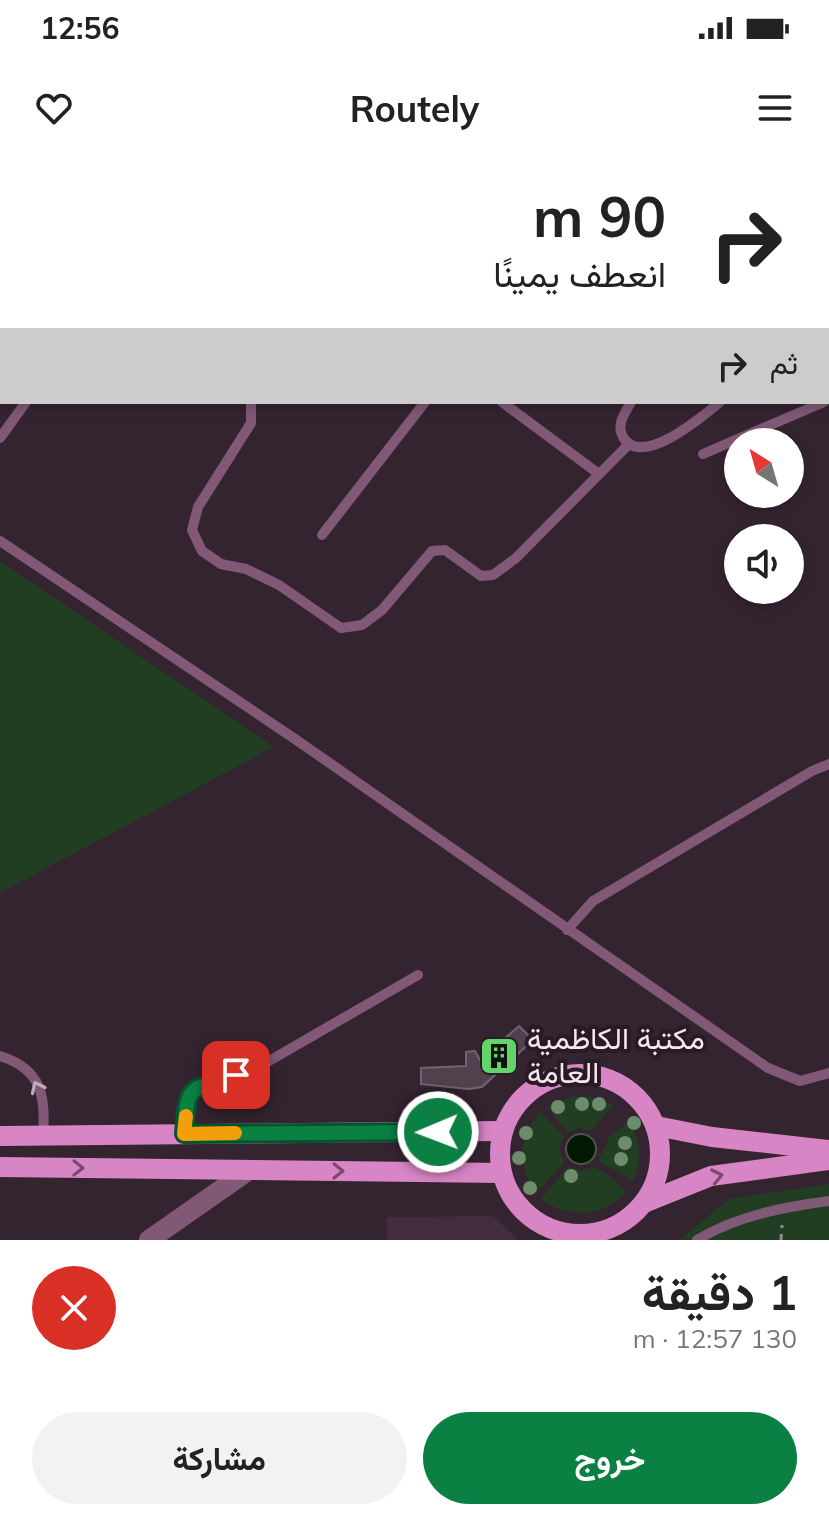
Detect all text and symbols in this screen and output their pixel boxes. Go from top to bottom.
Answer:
text: 12:56 [40,9,119,47]
icon: heart [32,86,76,130]
text: Routely [350,86,479,131]
icon: menu [753,86,797,130]
text: 90 m [533,181,666,251]
icon: right [694,192,798,296]
text: انعطف يمينًا [493,251,666,296]
icon: right [710,344,754,388]
text: ثم [770,344,798,382]
north arrow [724,428,804,508]
map controls [724,428,804,604]
button: sound [724,524,804,604]
place label: مكتبة الكاظمية العامة [527,1019,705,1091]
building icon: مكتبة الكاظمية العامة [478,1035,520,1077]
pin [202,1041,270,1109]
icon: arrive [214,1053,258,1097]
one-way arrow [31,1080,47,1095]
position arrow [396,1090,480,1174]
one-way arrow [72,1159,85,1177]
one-way arrow [332,1163,345,1180]
one-way arrow [710,1168,724,1185]
text: 1 دقيقة [642,1262,797,1322]
button: close [32,1266,116,1350]
text: 130 m · 12:57 [633,1322,797,1355]
button: مشاركة [32,1412,407,1504]
button: خروج [423,1412,797,1504]

